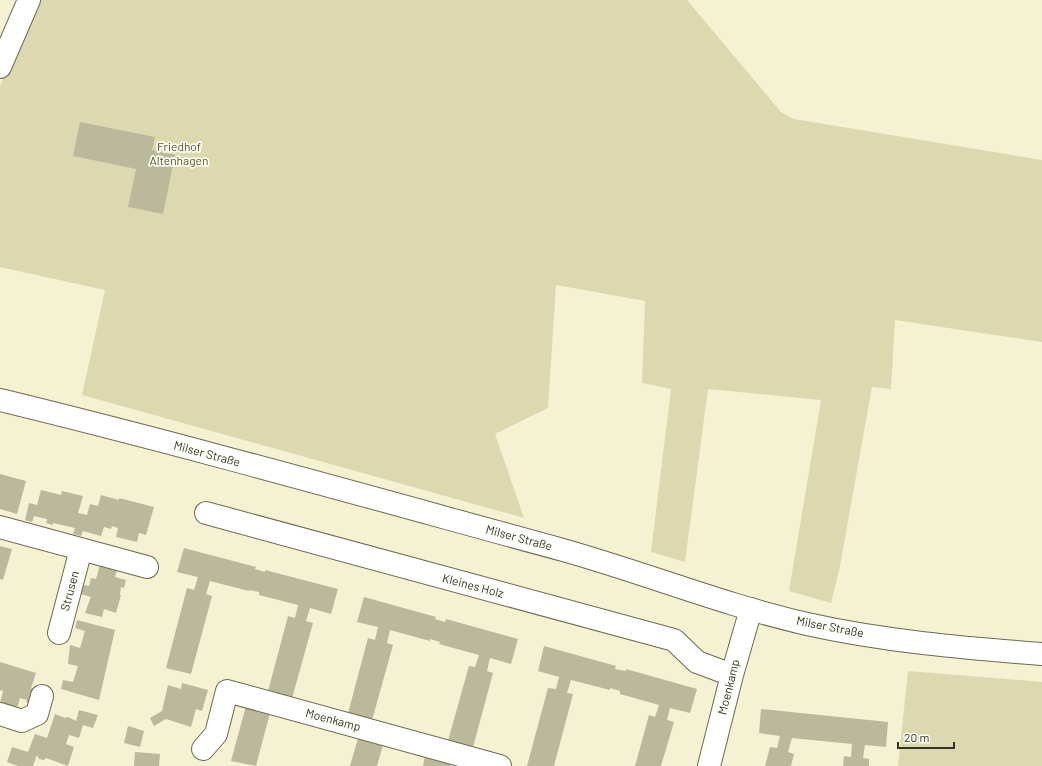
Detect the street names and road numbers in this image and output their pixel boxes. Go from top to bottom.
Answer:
street label: Milser Straße [172,437,242,469]
street label: Milser Straße [484,521,554,553]
street label: Strusen [57,569,81,612]
street label: Kleines Holz [441,570,505,600]
street label: Milser Straße [795,613,865,639]
street label: Moenkamp [714,658,742,716]
street label: Moenkamp [304,705,362,733]

